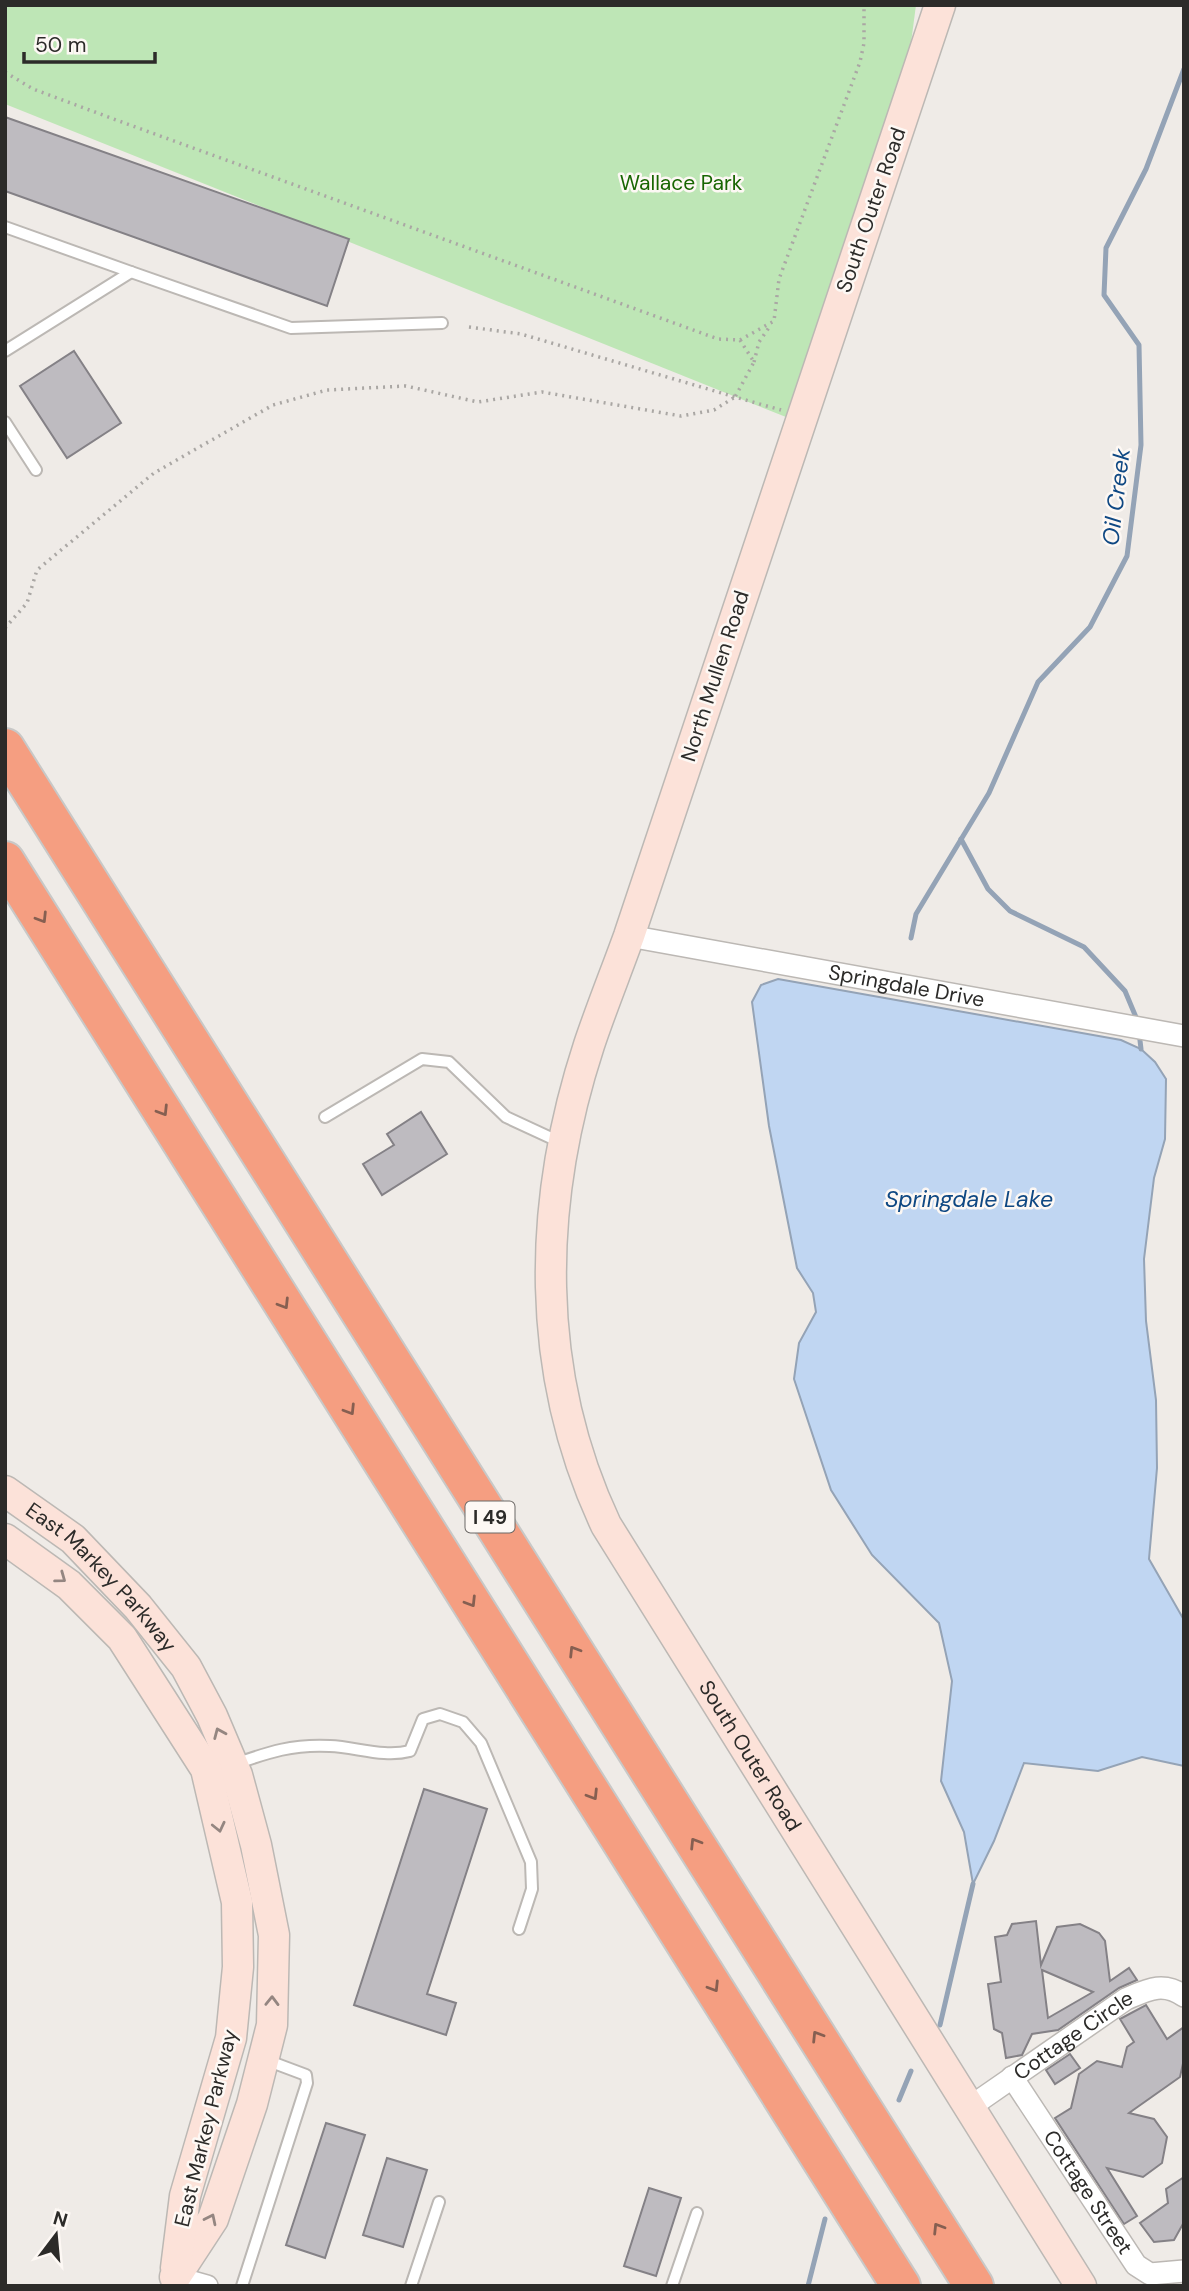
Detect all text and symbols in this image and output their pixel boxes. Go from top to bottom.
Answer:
scale bar [24,21,156,65]
text: 50 m [35,31,86,59]
street label: South Outer Road [830,124,912,296]
park label: Wallace Park [620,169,743,197]
water label: Oil Creek [1095,446,1137,547]
street label: North Mullen Road [674,587,756,765]
one-way arrow [33,911,46,924]
street label: Springdale Drive [826,958,987,1014]
one-way arrow [154,1103,167,1116]
water label: Springdale Lake [885,1184,1053,1214]
one-way arrow [275,1296,288,1309]
one-way arrow [342,1402,355,1415]
street label: East Markey Parkway [20,1496,183,1658]
road number: I 49 [466,1502,514,1532]
one-way arrow [53,1570,66,1583]
one-way arrow [463,1594,476,1607]
one-way arrow [570,1645,583,1658]
street label: South Outer Road [692,1675,808,1837]
one-way arrow [214,1727,228,1739]
one-way arrow [584,1787,597,1800]
one-way arrow [211,1821,226,1833]
one-way arrow [691,1838,704,1851]
one-way arrow [705,1980,718,1993]
street label: Cottage Circle [1008,1984,1137,2087]
one-way arrow [265,1996,280,2007]
street label: East Markey Parkway [168,2026,244,2230]
one-way arrow [812,2030,825,2043]
street label: Cottage Street [1037,2125,1139,2260]
north arrow [21,2200,91,2270]
text: N [50,2205,71,2233]
one-way arrow [203,2214,217,2226]
one-way arrow [934,2223,947,2236]

